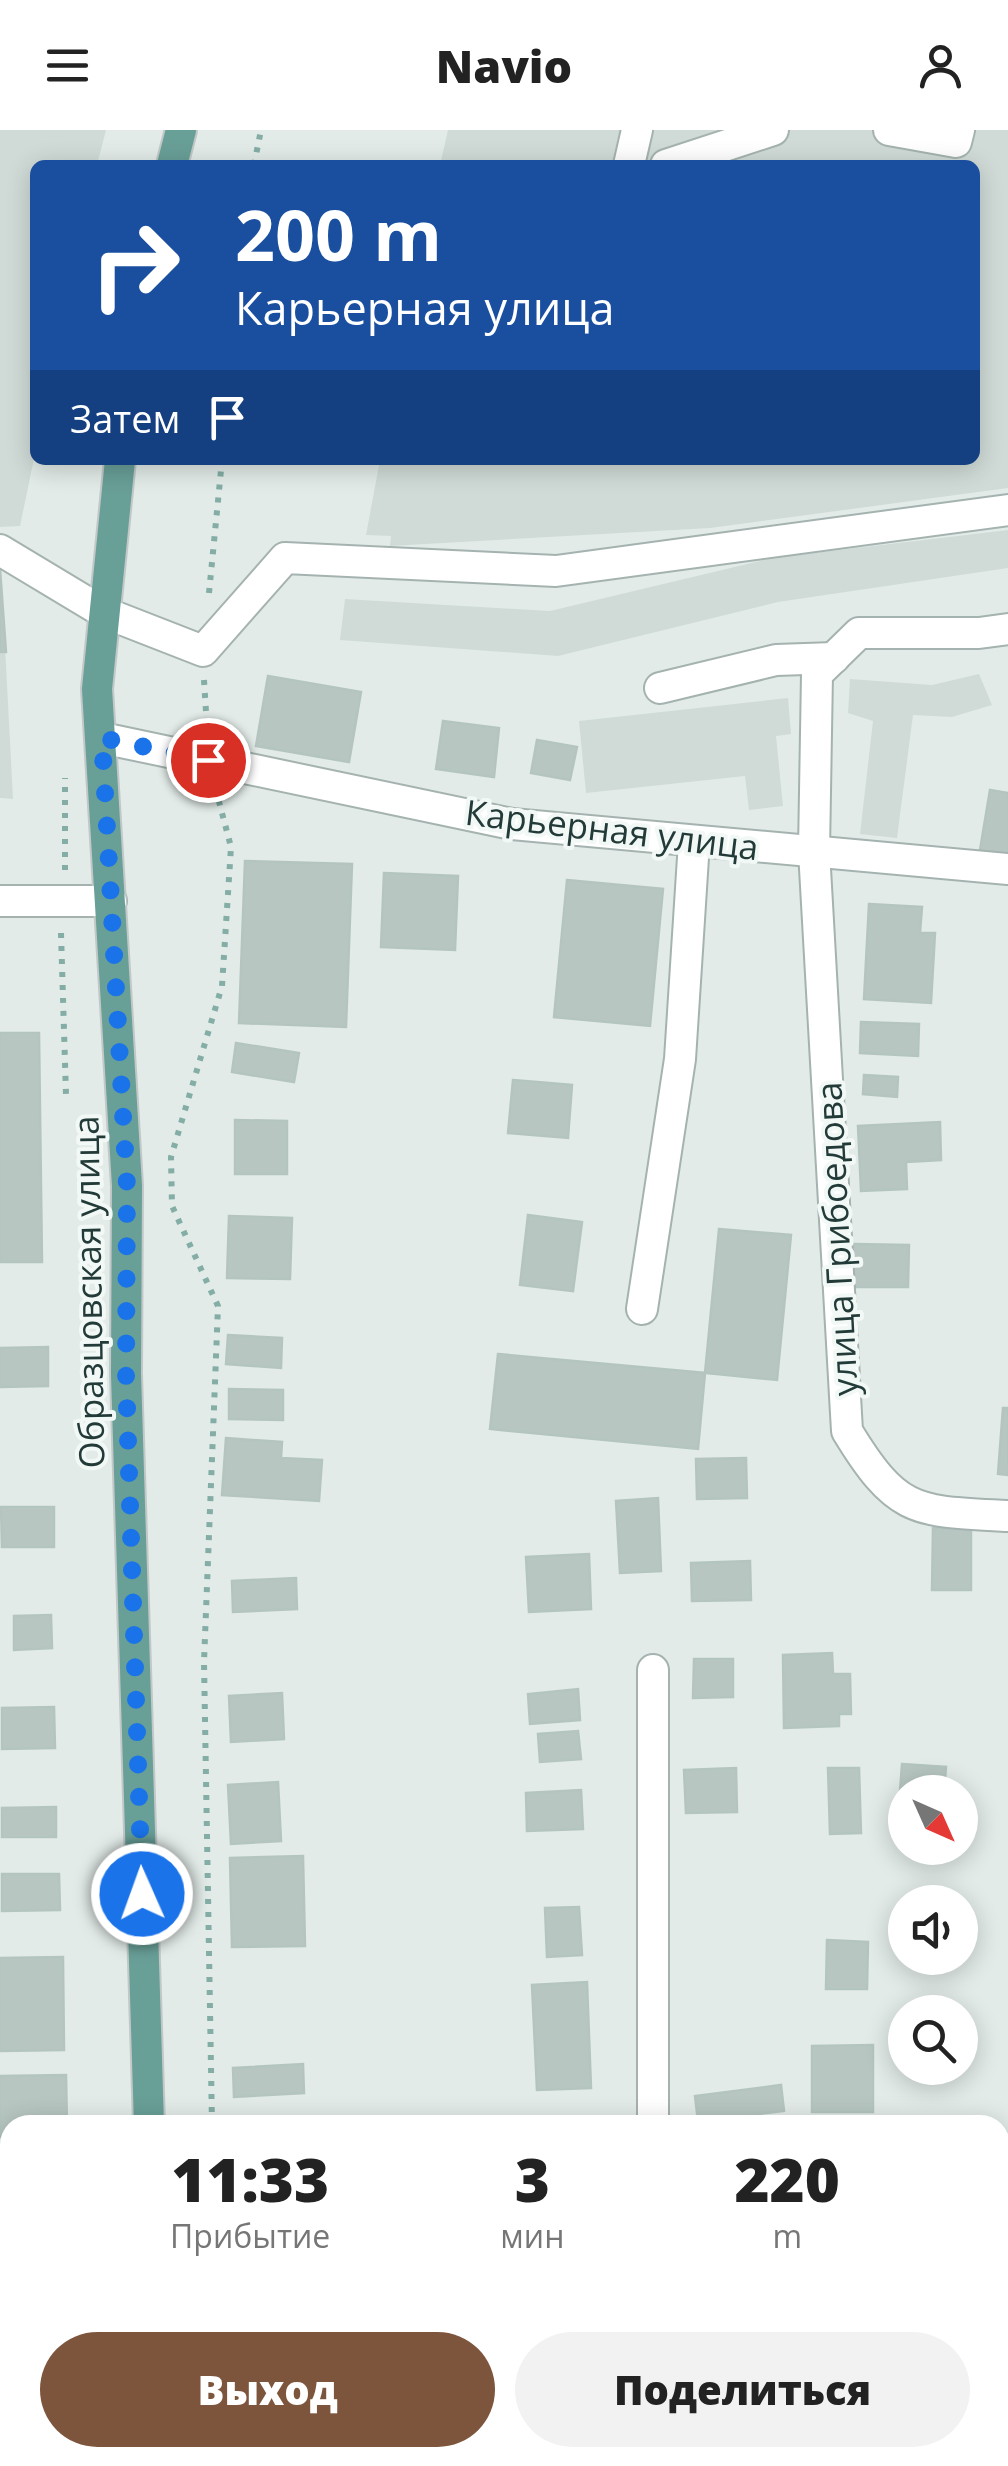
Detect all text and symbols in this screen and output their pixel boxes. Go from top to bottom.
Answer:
text: Navio [436,35,572,96]
icon: menu [40,38,95,93]
icon: person [913,38,968,93]
text: 200 m [235,186,442,282]
icon: right [70,200,200,330]
text: Карьерная улица [235,277,615,338]
icon: arrive [200,390,255,445]
text: Затем [70,392,180,444]
pin [166,718,251,803]
icon: arrive [181,733,236,788]
street label: Карьерная улица [463,788,761,870]
street label: улица Грибоедова [804,1081,868,1397]
street label: Образцовская улица [61,1115,115,1469]
north arrow [888,1775,978,1865]
map controls [888,1775,978,2085]
position arrow [90,1842,194,1946]
button: sound [888,1885,978,1975]
button: search [888,1995,978,2085]
text: 11:33 [171,2138,329,2220]
text: 3 [515,2138,550,2220]
text: 220 [734,2138,840,2220]
text: Прибытие [170,2214,330,2257]
text: мин [500,2214,564,2257]
text: m [772,2214,802,2257]
button: Выход [40,2332,495,2447]
button: Поделиться [515,2332,970,2447]

